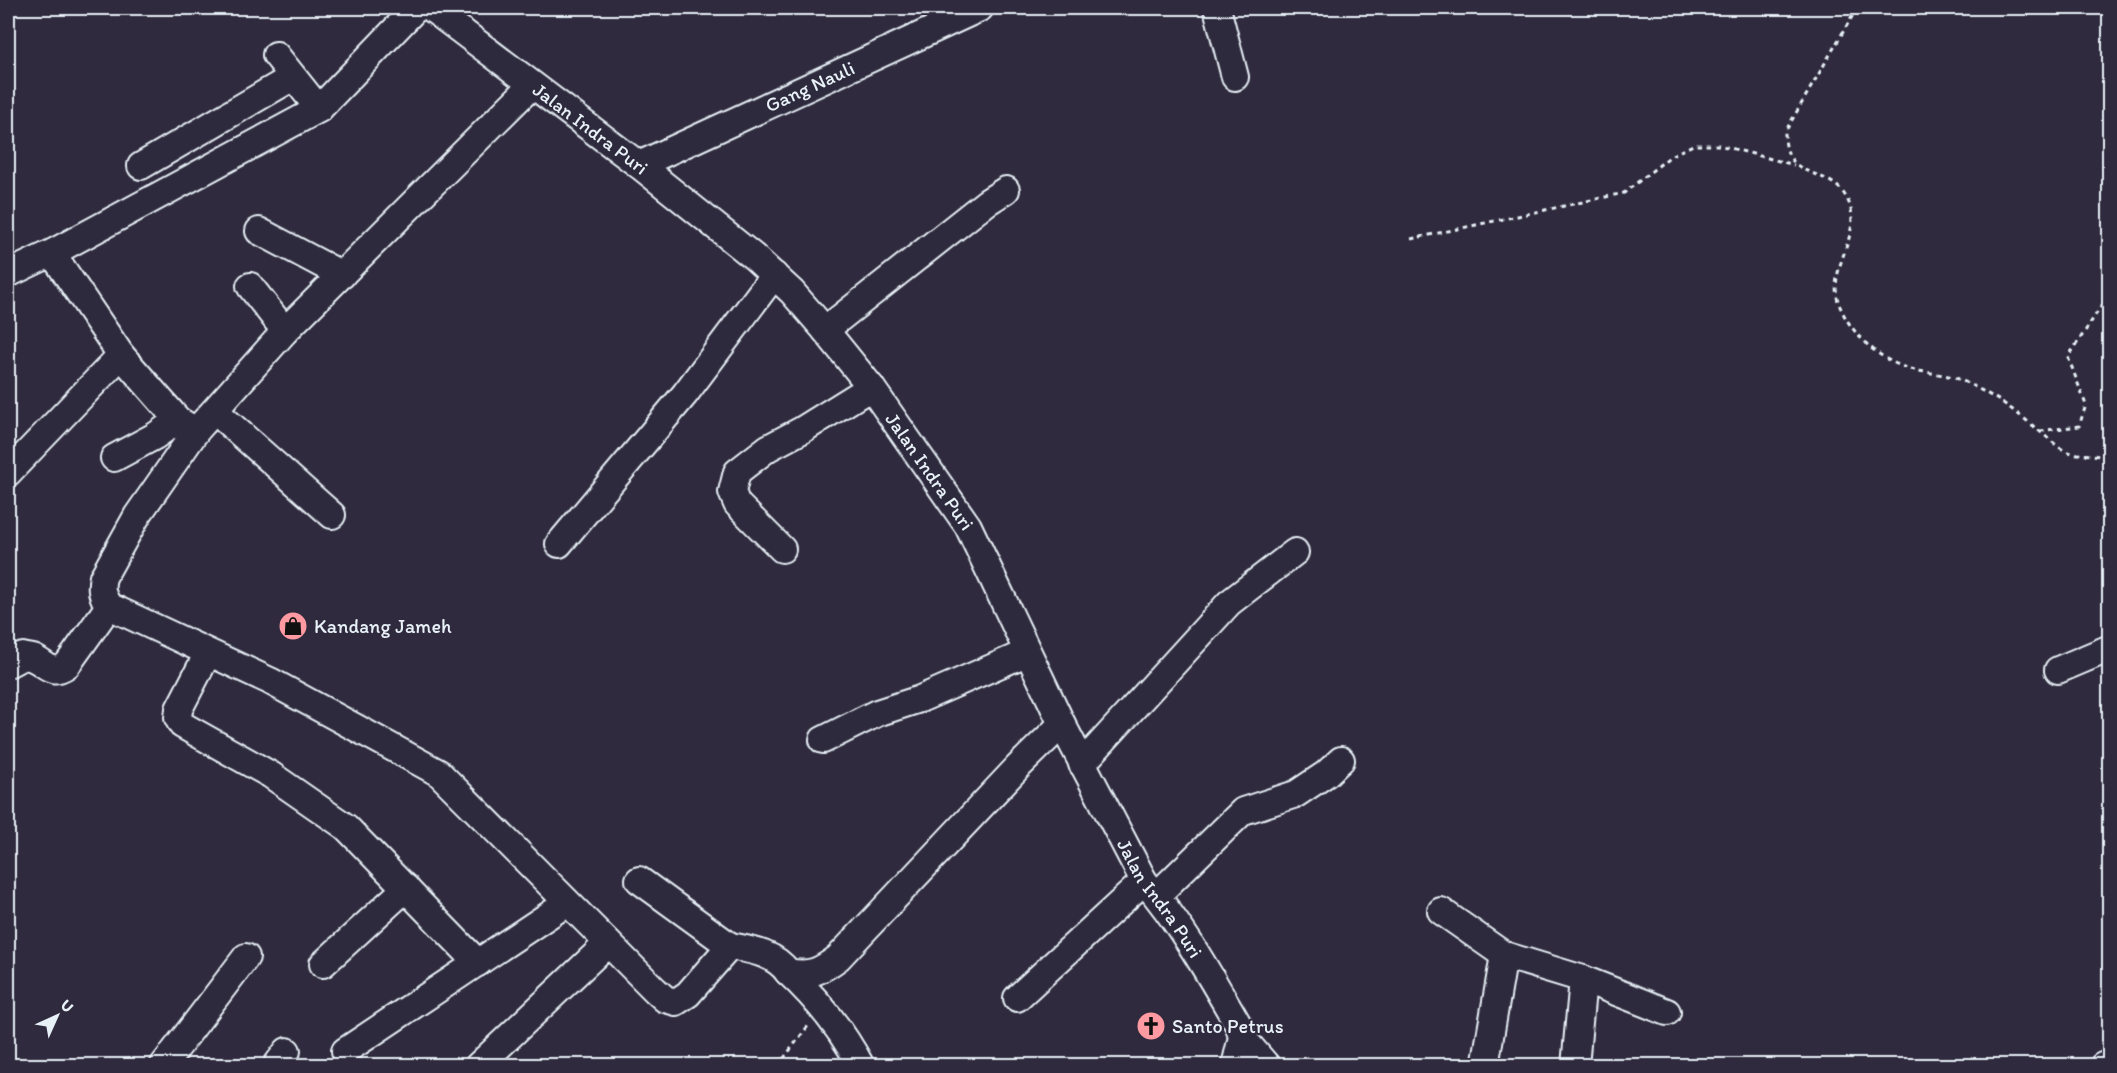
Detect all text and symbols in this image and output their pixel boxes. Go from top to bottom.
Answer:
street label: Gang Nauli [761,56,858,117]
street label: Jalan Indra Puri [528,77,653,180]
street label: Jalan Indra Puri [881,408,979,535]
shop icon: Kandang Jameh [277,610,309,642]
place label: Kandang Jameh [314,614,452,638]
street label: Jalan Indra Puri [1112,835,1208,962]
north arrow [27,986,87,1046]
text: U [57,995,78,1016]
church icon: Santo Petrus [1135,1010,1167,1042]
place label: Santo Petrus [1172,1014,1284,1038]

